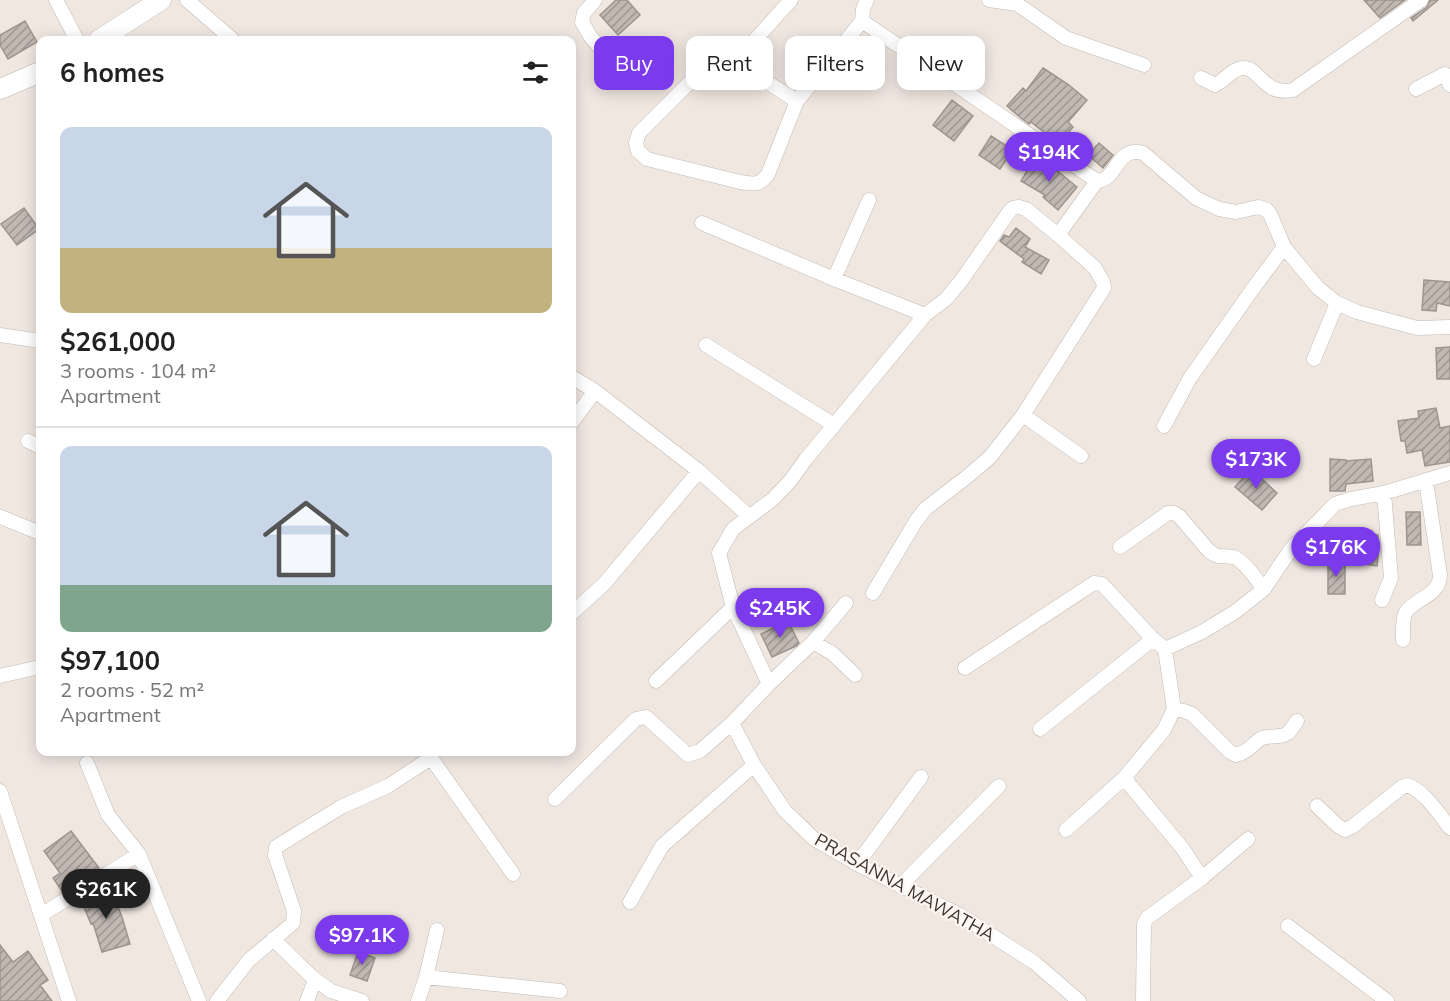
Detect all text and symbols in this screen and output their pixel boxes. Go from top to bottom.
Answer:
chip: Buy [594,36,674,90]
chip: Rent [686,36,773,90]
chip: Filters [785,36,885,90]
chip: New [897,36,985,90]
text: 6 homes [60,56,164,89]
icon: filters [519,56,552,89]
pin: $194K [1007,132,1091,183]
text: $194K [1018,139,1080,164]
icon: home [252,166,360,274]
text: $261,000 [60,325,176,358]
text: 3 rooms · 104 m² [60,358,216,383]
text: Apartment [60,383,161,408]
pin: $173K [1214,439,1298,490]
text: $173K [1225,446,1287,471]
icon: home [252,485,360,593]
pin: $176K [1294,527,1378,578]
text: $176K [1305,534,1367,559]
pin: $245K [738,588,822,639]
text: $245K [749,595,811,620]
text: $97,100 [60,644,160,677]
text: 2 rooms · 52 m² [60,677,204,702]
text: Apartment [60,702,161,727]
street label: PRASANNA MAWATHA [811,828,999,946]
pin: $261K [64,869,148,920]
text: $261K [75,876,137,901]
pin: $97.1K [313,915,411,966]
text: $97.1K [329,922,395,947]

